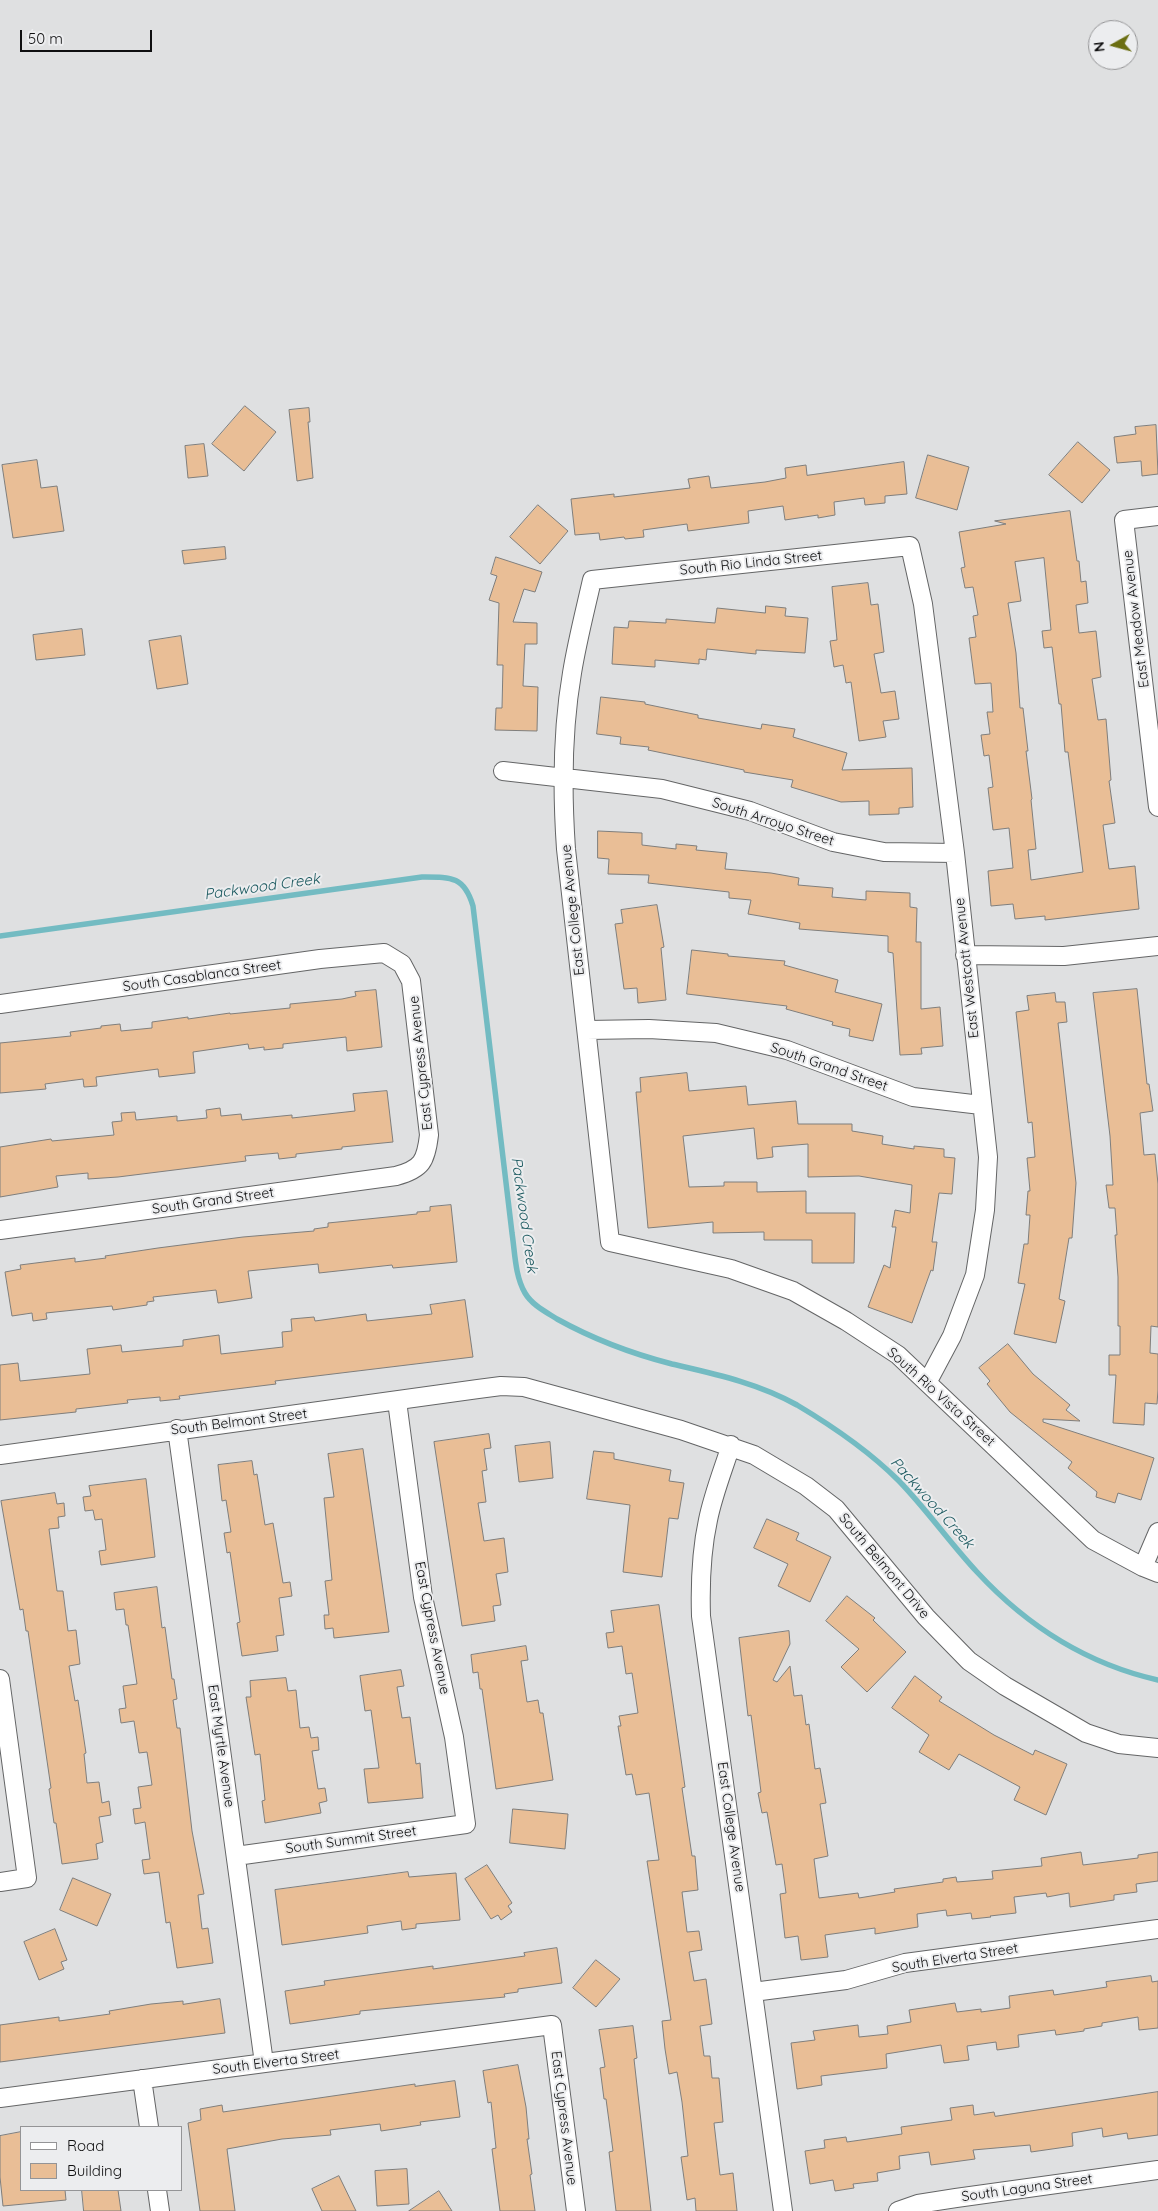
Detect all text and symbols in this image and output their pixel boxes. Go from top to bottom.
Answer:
scale bar [22,20,155,52]
north arrow [1088,20,1138,70]
text: 50 m [28,29,63,48]
text: N [1090,41,1109,53]
street label: South Rio Linda Street [679,547,823,579]
street label: East Meadow Avenue [1119,549,1153,689]
street label: South Arroyo Street [710,794,836,850]
street label: East College Avenue [558,844,588,976]
water label: Packwood Creek [203,870,321,904]
street label: East Westcott Avenue [951,897,983,1039]
street label: South Casablanca Street [122,957,282,995]
street label: East Cypress Avenue [406,995,436,1131]
street label: South Grand Street [768,1039,890,1095]
water label: Packwood Creek [507,1156,541,1274]
street label: South Grand Street [151,1184,275,1218]
street label: South Rio Vista Street [883,1344,999,1450]
street label: South Belmont Street [170,1405,308,1439]
water label: Packwood Creek [886,1454,978,1552]
street label: South Belmont Drive [835,1510,933,1622]
street label: East Cypress Avenue [411,1560,453,1696]
street label: East Myrtle Avenue [204,1683,238,1809]
street label: East College Avenue [714,1761,748,1893]
street label: South Summit Street [284,1822,418,1858]
street label: South Elverta Street [891,1940,1019,1976]
street label: South Elverta Street [212,2046,340,2078]
street label: East Cypress Avenue [547,2050,581,2186]
legend [20,2126,182,2191]
text: Road [67,2136,104,2155]
text: Building [67,2161,122,2180]
street label: South Laguna Street [960,2170,1094,2206]

